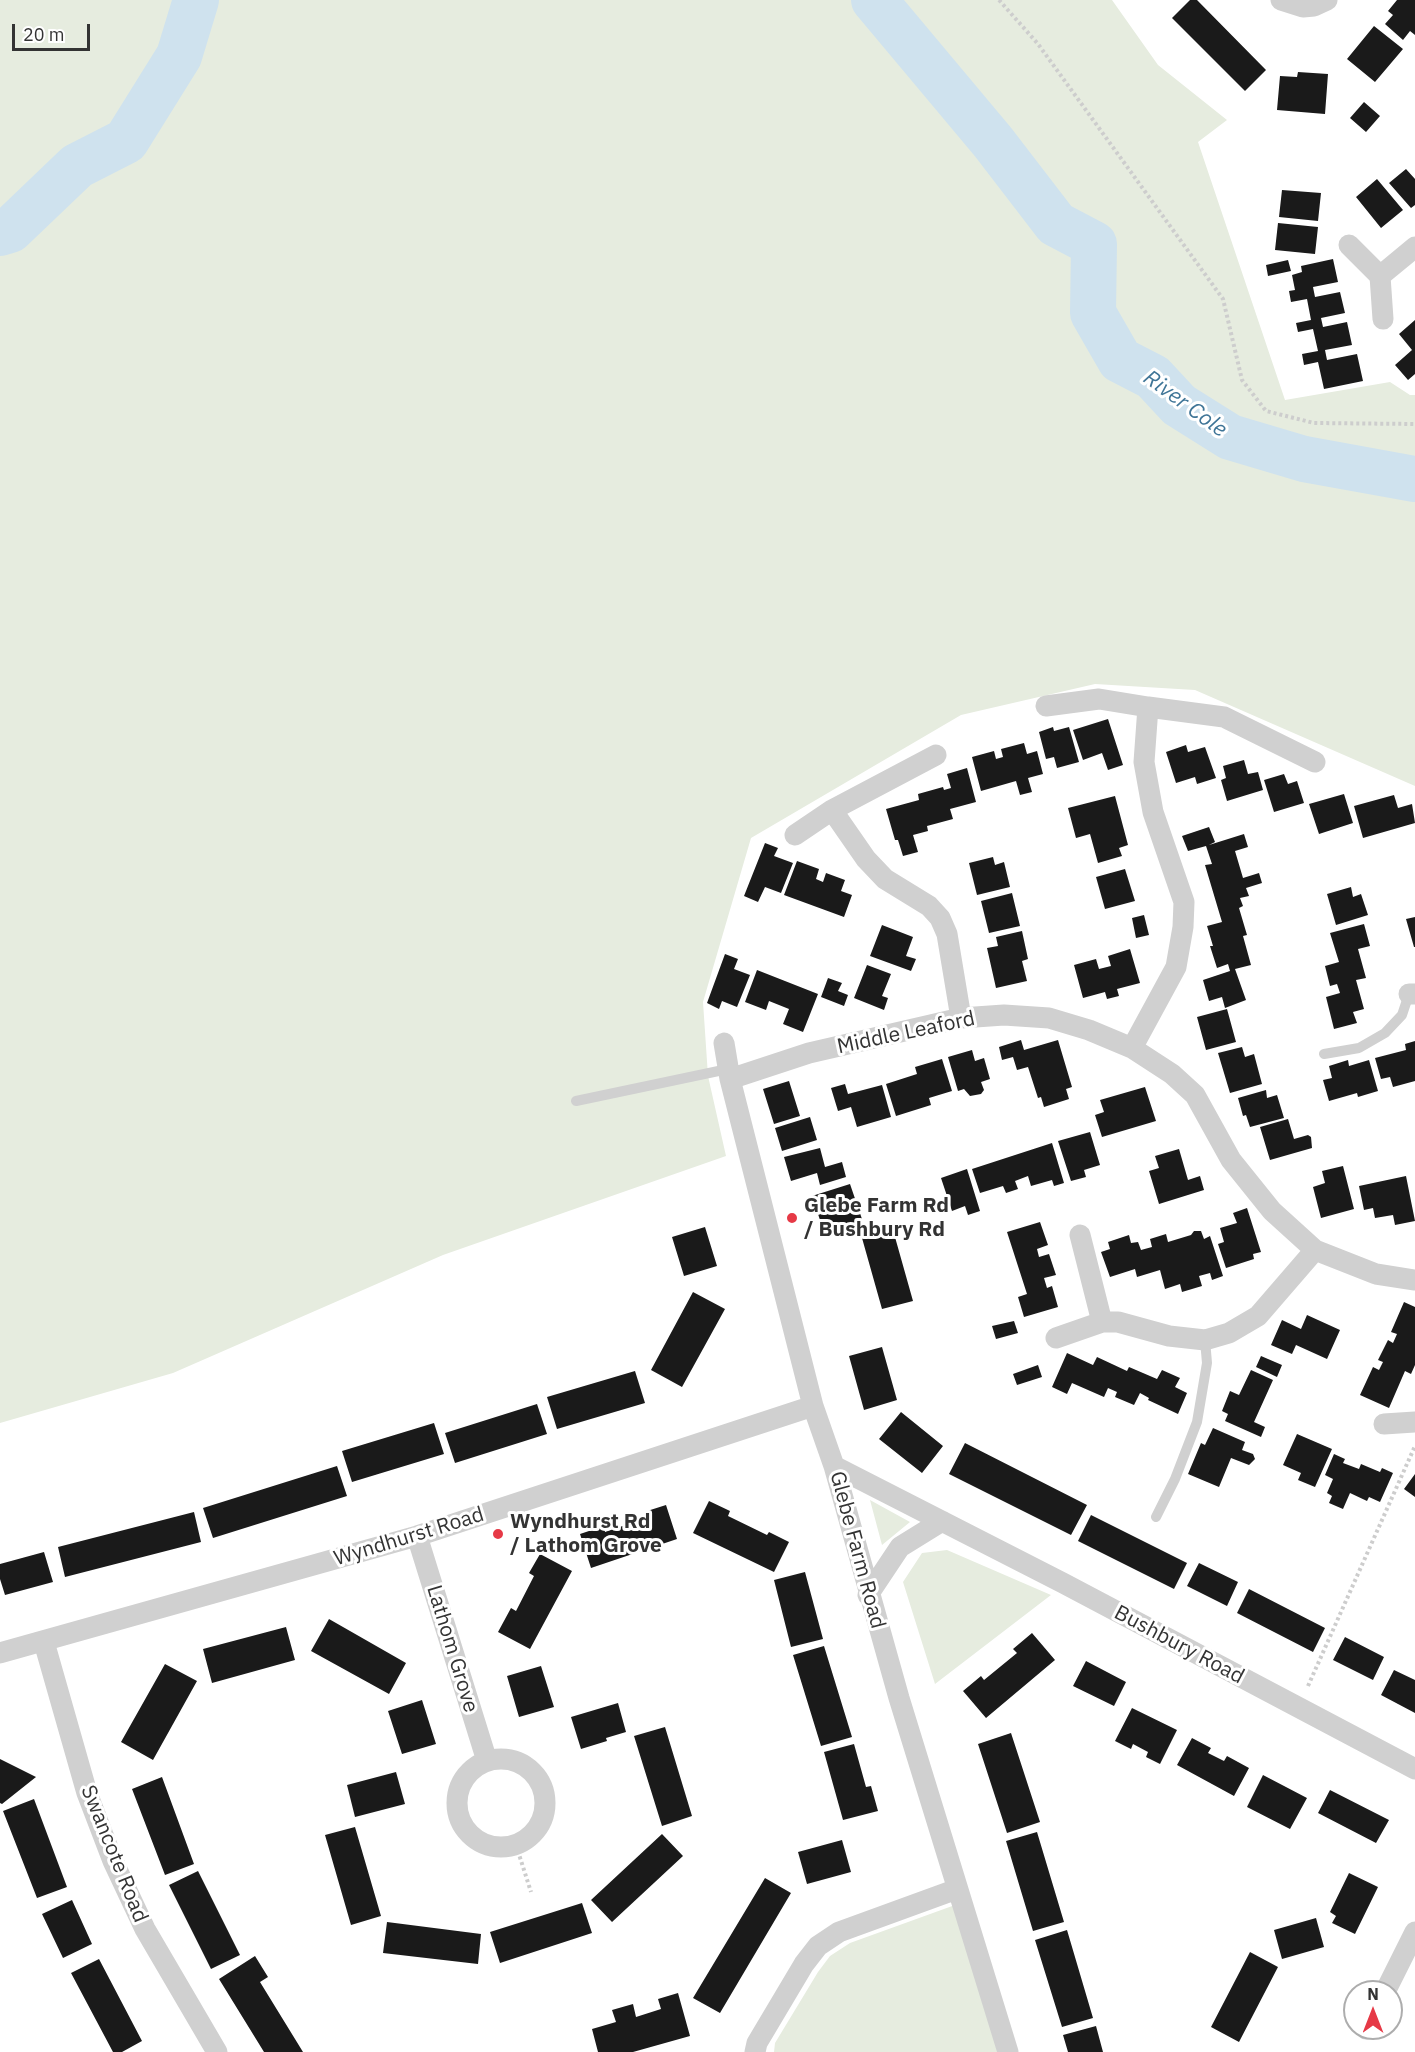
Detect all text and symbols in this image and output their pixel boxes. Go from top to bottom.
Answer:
scale bar [15,12,93,50]
text: 20 m [23,23,65,46]
water label: River Cole [1138,365,1232,443]
street label: Middle Leaford [835,1006,977,1060]
place label: Glebe Farm Rd / Bushbury Rd [804,1193,949,1243]
marker: Glebe Farm Rd / Bushbury Rd [785,1211,799,1225]
street label: Glebe Farm Road [824,1469,890,1631]
street label: Wyndhurst Road [331,1502,487,1572]
place label: Wyndhurst Rd / Lathom Grove [510,1509,662,1559]
marker: Wyndhurst Rd / Lathom Grove [491,1527,505,1541]
street label: Lathom Grove [421,1582,483,1716]
street label: Bushbury Road [1110,1600,1248,1690]
street label: Swancote Road [75,1782,153,1926]
north arrow [1343,1980,1403,2040]
text: N [1367,1984,1379,2004]

